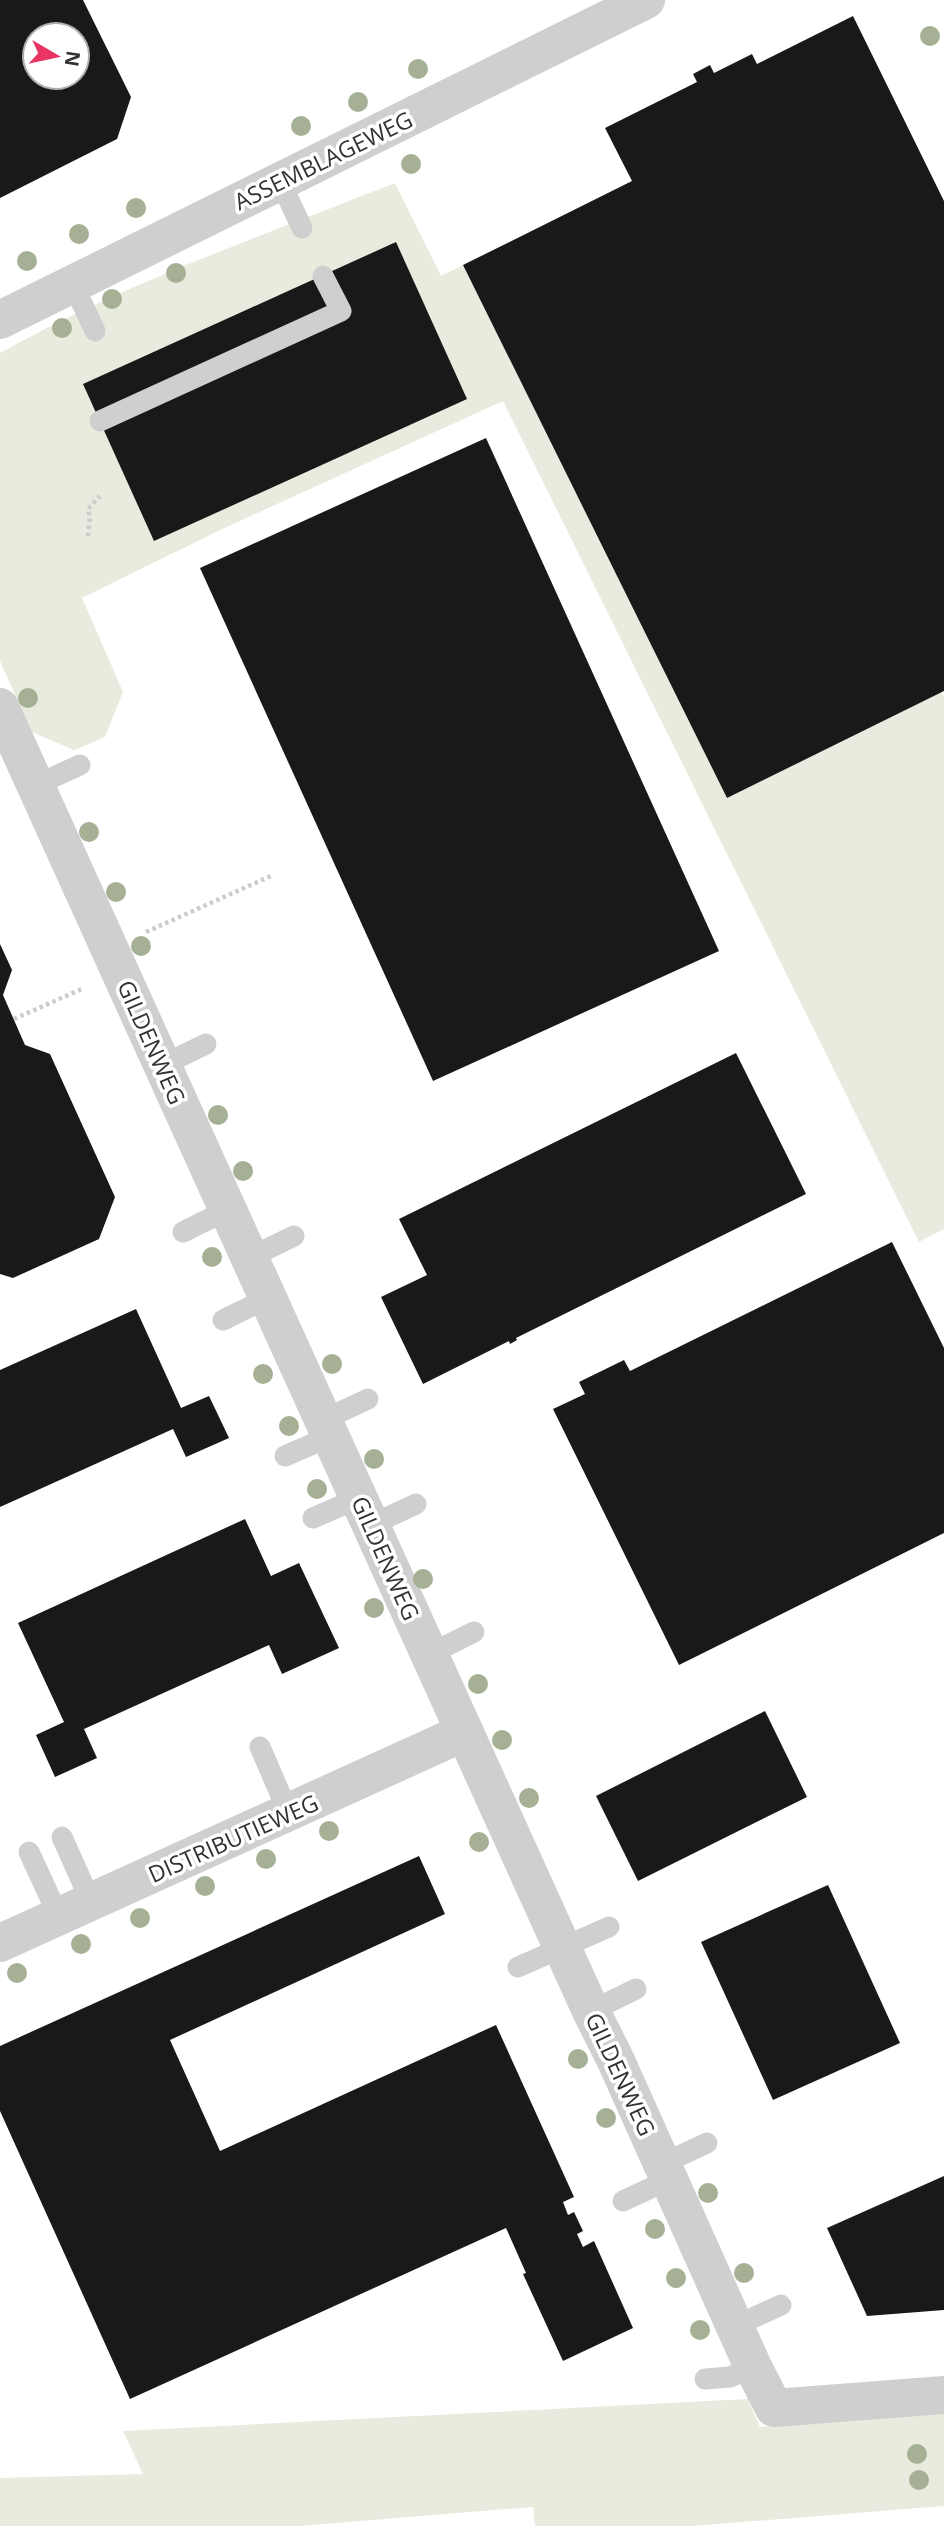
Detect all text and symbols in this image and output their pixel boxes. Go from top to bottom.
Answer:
north arrow [21,21,91,91]
text: N [59,49,87,68]
street label: ASSEMBLAGEWEG [228,103,418,217]
street label: GILDENWEG [110,975,194,1109]
street label: GILDENWEG [344,1491,428,1625]
street label: DISTRIBUTIEWEG [143,1786,323,1890]
street label: GILDENWEG [578,2007,664,2141]

